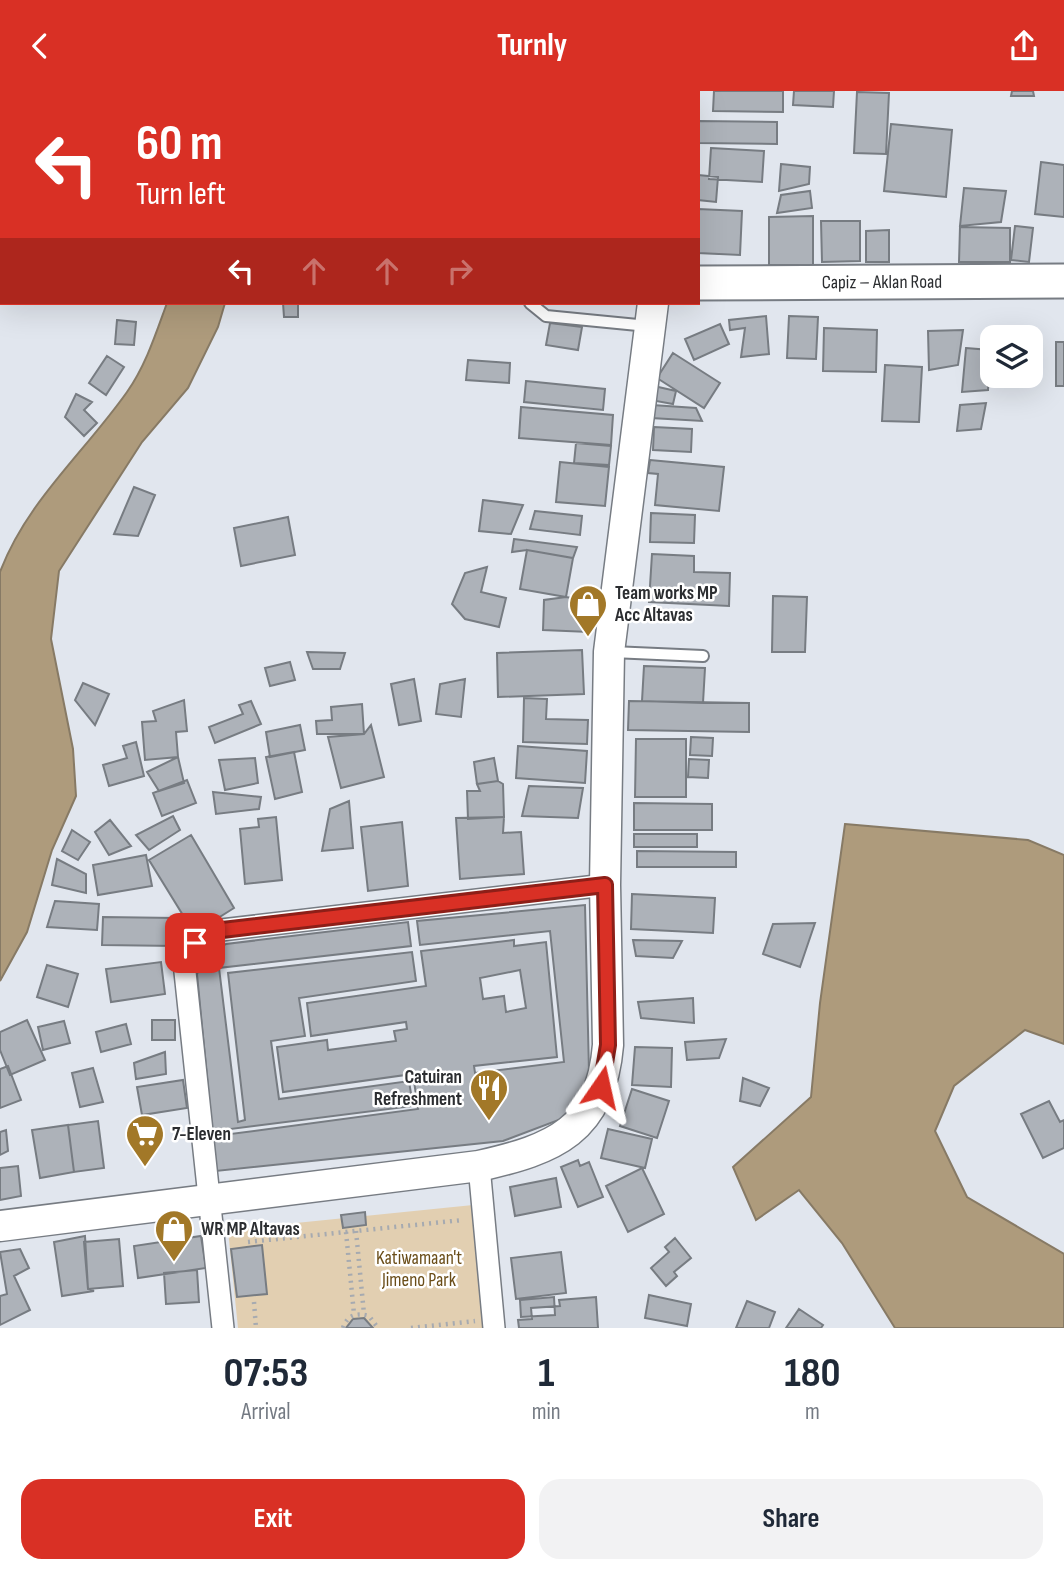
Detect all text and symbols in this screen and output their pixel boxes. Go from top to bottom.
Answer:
text: Turnly [497,26,567,65]
icon: back [21,27,59,65]
icon: share [1005,27,1043,65]
text: 60 m [136,115,223,174]
icon: left [21,119,112,210]
text: Turn left [136,175,226,214]
icon: left [222,252,260,290]
icon: ahead [295,252,333,290]
icon: ahead [368,252,406,290]
icon: right [441,252,479,290]
street label: Capiz – Aklan Road [822,270,942,294]
map controls [980,325,1043,388]
button: layers [980,325,1043,388]
place label: Team works MP Acc Altavas [614,582,718,627]
shop icon: Team works MP Acc Altavas [567,583,609,638]
pin [165,913,225,973]
icon: arrive [176,924,214,962]
position arrow [564,1050,638,1124]
place label: Catuiran Refreshment [374,1066,462,1111]
restaurant icon: Catuiran Refreshment [468,1067,510,1122]
supermarket icon: 7-Eleven [124,1113,166,1168]
place label: 7-Eleven [172,1123,231,1146]
shop icon: WR MP Altavas [153,1208,195,1263]
place label: WR MP Altavas [201,1218,300,1241]
park label: Katiwamaan't Jimeno Park [376,1247,462,1292]
text: 07:53 [224,1348,308,1399]
text: 1 [538,1348,554,1399]
text: 180 [784,1348,840,1399]
text: Arrival [241,1398,291,1426]
text: min [532,1398,561,1426]
text: m [805,1398,820,1426]
button: Exit [21,1479,525,1559]
button: Share [539,1479,1043,1559]

